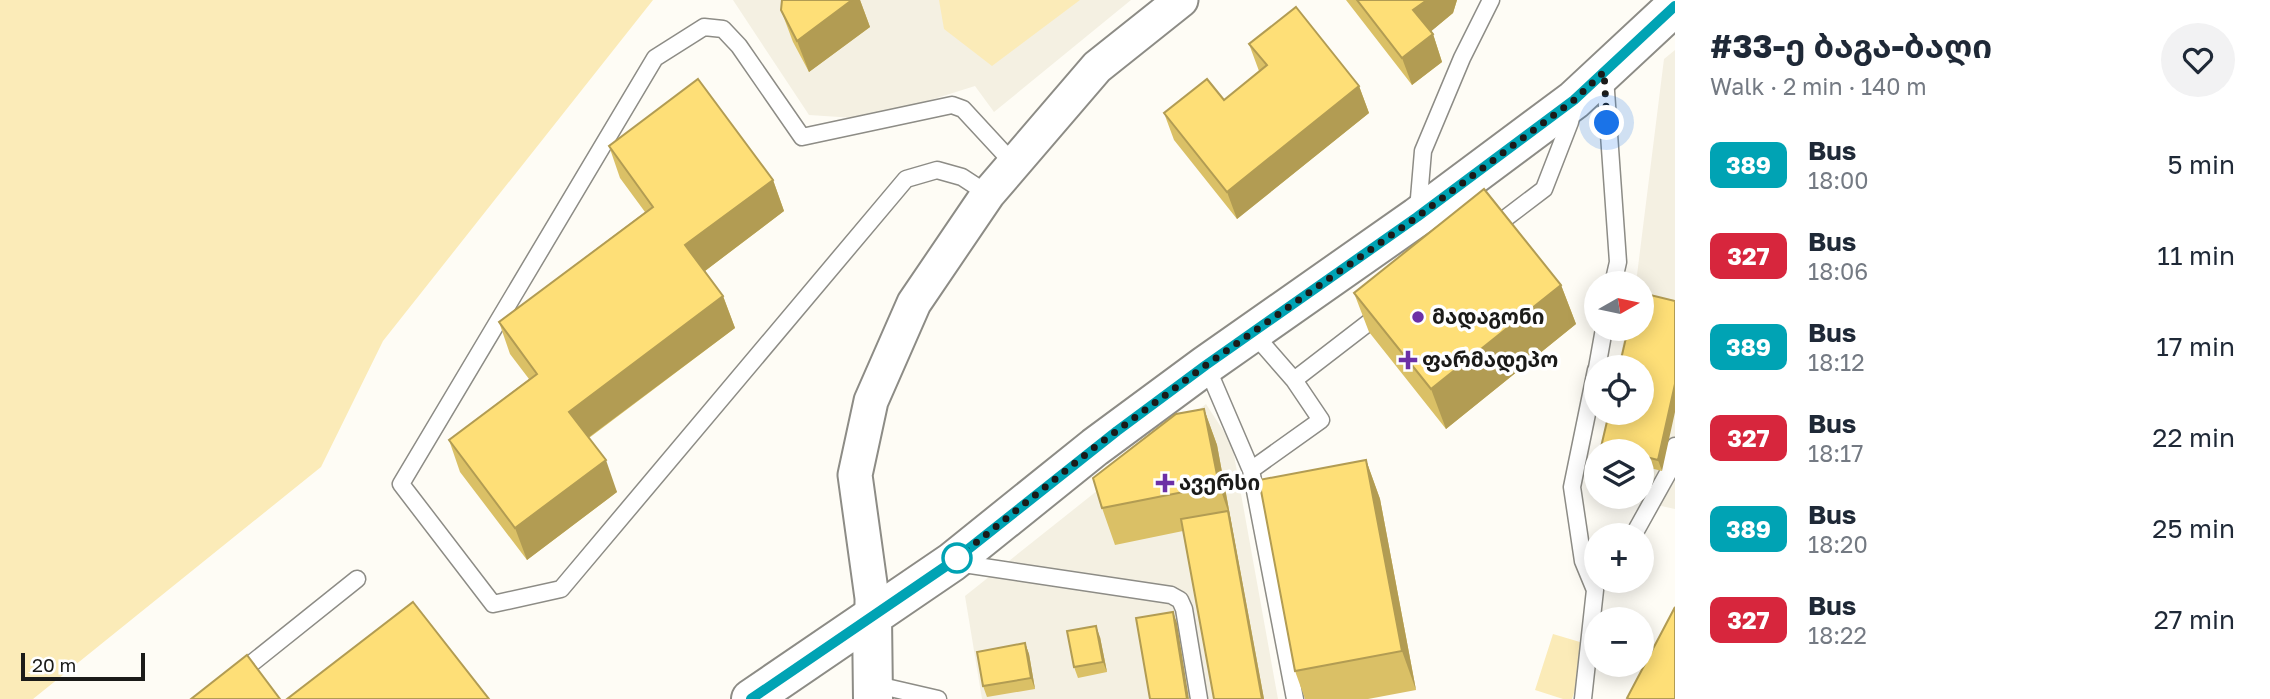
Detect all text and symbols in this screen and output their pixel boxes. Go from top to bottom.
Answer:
button: heart [2161,23,2235,97]
text: #33-ე ბაგა-ბაღი [1710,26,1992,65]
text: Walk · 2 min · 140 m [1710,72,1927,100]
your location [1589,105,1624,140]
text: Bus [1808,135,1856,166]
text: 5 min [2167,149,2235,180]
text: 389 [1726,150,1771,179]
text: 18:00 [1808,166,1869,194]
text: Bus [1808,226,1856,257]
text: 11 min [2157,240,2235,271]
text: 327 [1727,241,1770,270]
text: 18:06 [1808,257,1868,285]
north arrow [1584,271,1654,341]
map controls [1584,271,1654,677]
place label: მადაგონი [1432,303,1545,330]
marker: მადაგონი [1410,309,1426,325]
text: Bus [1808,317,1856,348]
text: 17 min [2156,331,2235,362]
text: 389 [1726,332,1771,361]
place label: ფარმადეპო [1422,346,1558,373]
text: 18:12 [1808,348,1865,376]
marker: ფარმადეპო [1400,352,1416,368]
button: locate [1584,355,1654,425]
text: Bus [1808,408,1856,439]
text: 22 min [2152,422,2235,453]
text: 327 [1727,423,1770,452]
button: layers [1584,439,1654,509]
text: 18:17 [1808,439,1863,467]
place label: ავერსი [1179,469,1260,495]
marker: ავერსი [1157,475,1173,491]
text: Bus [1808,499,1856,530]
text: 25 min [2152,513,2235,544]
text: 389 [1726,514,1771,543]
button: + [1584,523,1654,593]
text: 18:20 [1808,530,1868,558]
unlabelled marker [942,543,972,573]
text: Bus [1808,590,1856,621]
text: 27 min [2154,604,2235,635]
text: 327 [1727,605,1770,634]
button: − [1584,607,1654,677]
text: 18:22 [1808,621,1867,649]
scale bar [21,650,145,682]
text: 20 m [32,653,76,676]

